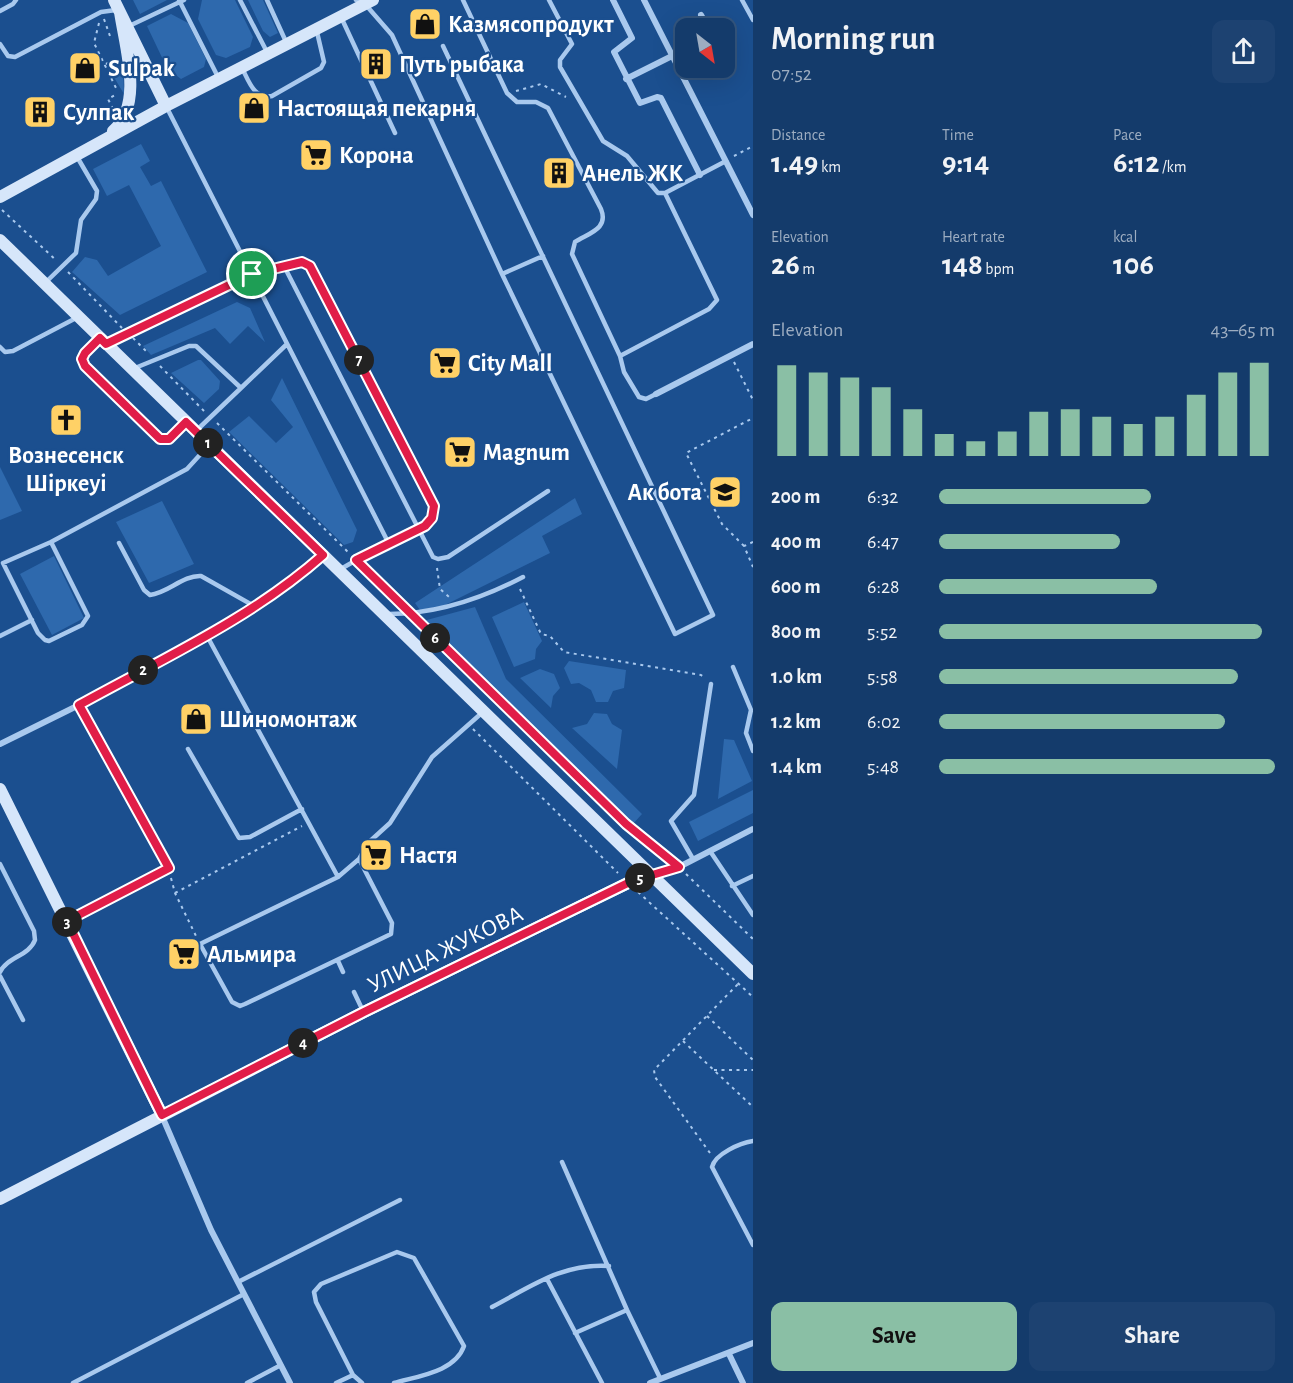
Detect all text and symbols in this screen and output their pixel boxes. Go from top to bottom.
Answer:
shop icon: Казмясопродукт [407,6,443,42]
place label: Казмясопродукт [448,13,614,37]
north arrow [675,18,735,78]
map controls [675,18,735,78]
button: share [1212,20,1275,83]
text: Morning run [771,23,935,56]
building icon: Путь рыбака [358,46,394,82]
shop icon: Sulpak [67,50,103,86]
place label: Путь рыбака [399,53,524,77]
place label: Sulpak [108,57,175,81]
text: 07:52 [771,64,812,84]
shop icon: Настоящая пекарня [236,90,272,126]
building icon: Сулпак [22,94,58,130]
place label: Настоящая пекарня [277,97,476,121]
place label: Сулпак [63,101,134,125]
text: Distance [771,127,825,143]
text: Time [942,127,974,143]
text: Pace [1113,127,1142,143]
supermarket icon: Корона [298,137,334,173]
place label: Корона [339,144,414,168]
text: 1.49 [771,148,818,178]
text: 9:14 [942,148,989,178]
text: 6:12 [1113,148,1159,178]
building icon: Анель ЖК [541,155,577,191]
text: km [818,159,841,175]
text: /km [1159,159,1187,175]
place label: Анель ЖК [582,162,683,186]
text: Elevation [771,229,829,245]
text: Heart rate [942,229,1005,245]
text: kcal [1113,229,1137,245]
pin [226,248,277,299]
text: 26 [771,250,800,280]
text: 148 [942,250,983,280]
text: 106 [1113,250,1154,280]
icon: arrive [235,257,268,290]
text: m [800,261,815,277]
text: bpm [983,261,1014,277]
text: Elevation [771,320,843,340]
text: 43–65 m [1211,320,1275,340]
pin: 7 [344,345,374,375]
supermarket icon: City Mall [427,345,463,381]
text: 7 [356,352,362,368]
place label: City Mall [468,352,552,376]
church icon: Вознесенск Шіркеуі [48,402,84,438]
pin: 1 [193,428,223,458]
supermarket icon: Magnum [442,434,478,470]
text: 1 [205,435,211,451]
place label: Magnum [483,441,570,465]
place label: Вознесенск Шіркеуі [8,444,124,496]
school or university icon: Ак бота [707,474,743,510]
place label: Ак бота [628,481,702,505]
text: 200 m [771,487,820,507]
text: 6:32 [867,487,898,507]
text: 400 m [771,532,821,552]
text: 6:47 [867,532,899,552]
text: 600 m [771,577,821,597]
text: 6:28 [867,577,900,597]
text: 800 m [771,622,821,642]
text: 5:52 [867,622,897,642]
pin: 6 [420,623,450,653]
text: 6 [431,630,439,646]
pin: 2 [128,655,158,685]
text: 2 [139,662,147,678]
text: 1.0 km [771,667,822,687]
text: 5:58 [867,667,898,687]
shop icon: Шиномонтаж [178,701,214,737]
place label: Шиномонтаж [219,708,357,732]
text: 1.2 km [771,712,821,732]
text: 6:02 [867,712,901,732]
text: 1.4 km [771,757,822,777]
text: 5:48 [867,757,899,777]
supermarket icon: Настя [358,837,394,873]
place label: Настя [399,844,458,868]
pin: 5 [625,863,655,893]
text: 5 [637,870,643,886]
street label: УЛИЦА ЖУКОВА [364,902,527,998]
pin: 3 [52,907,82,937]
text: 3 [64,914,70,930]
supermarket icon: Альмира [166,936,202,972]
place label: Альмира [207,943,296,967]
pin: 4 [288,1028,318,1058]
text: 4 [299,1035,307,1051]
button: Save [771,1302,1017,1371]
button: Share [1029,1302,1275,1371]

